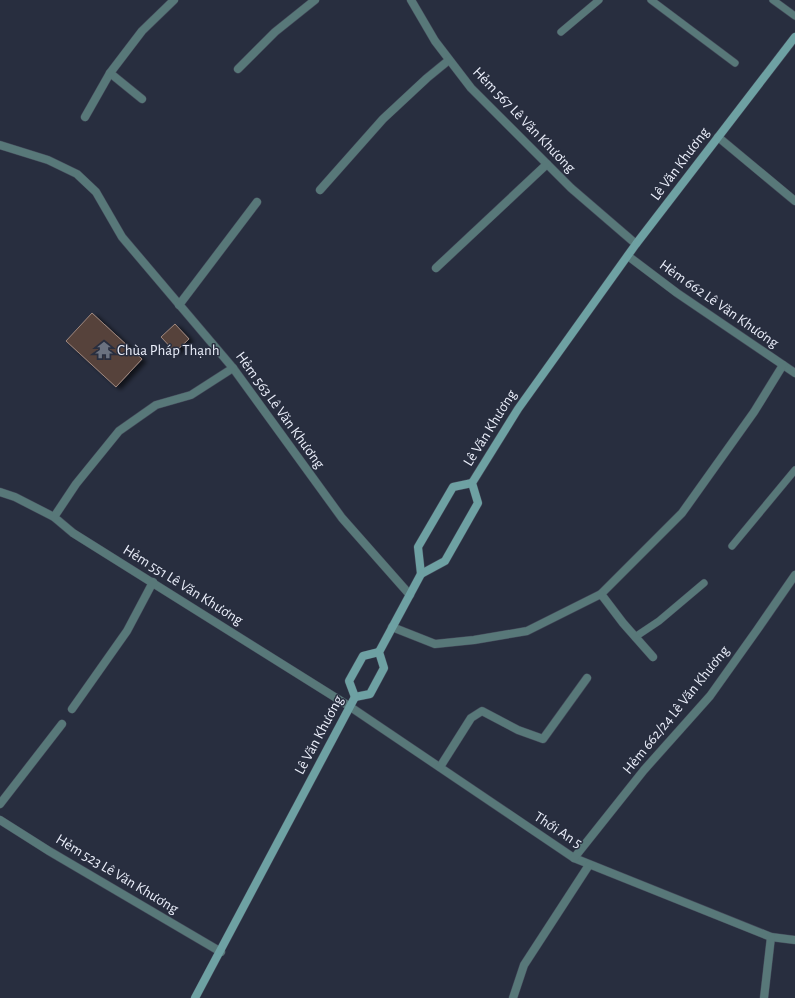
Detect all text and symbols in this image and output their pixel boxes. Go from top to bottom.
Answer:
street label: Hẻm 567 Lê Văn Khương [470,64,579,176]
street label: Lê Văn Khương [648,124,713,203]
street label: Hẻm 662 Lê Văn Khương [657,257,782,351]
temple icon: Chùa Pháp Thạnh [94,340,114,360]
place label: Chùa Pháp Thạnh [117,343,220,358]
street label: Hẻm 563 Lê Văn Khương [233,349,328,472]
street label: Lê Văn Khương [461,387,520,469]
street label: Hẻm 551 Lê Văn Khương [120,542,246,628]
street label: Hẻm 662/24 Lê Văn Khương [620,643,733,777]
street label: Lê Văn Khương [292,693,346,777]
street label: Thới An 5 [531,809,585,851]
street label: Hẻm 523 Lê Văn Khương [53,832,181,917]

